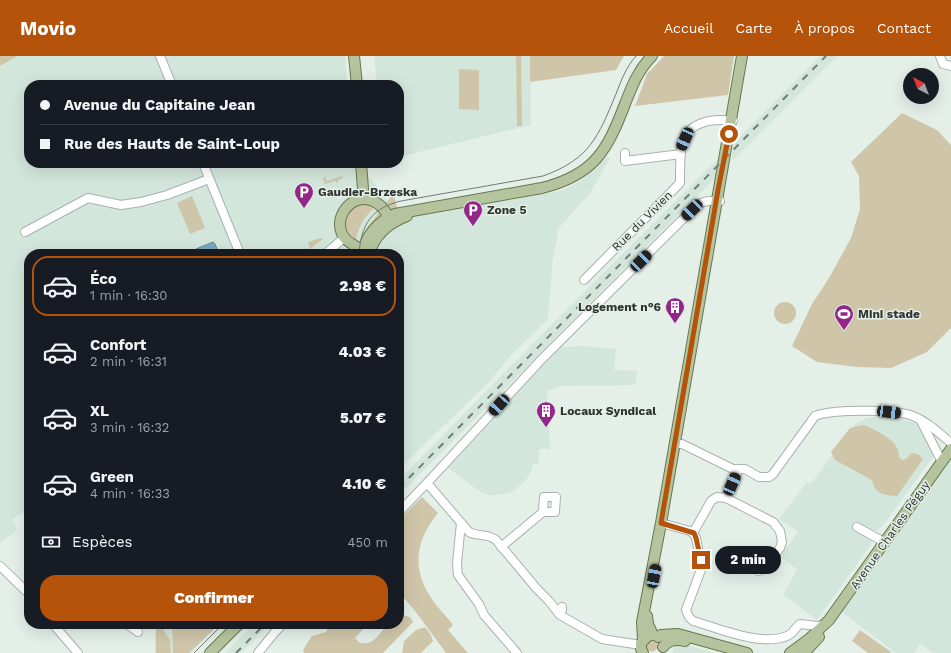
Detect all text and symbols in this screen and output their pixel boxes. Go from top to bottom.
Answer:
text: Movio [20,17,76,40]
text: Accueil [664,20,713,36]
text: Carte [735,20,772,36]
text: À propos [794,20,855,36]
text: Contact [877,20,931,36]
north arrow [903,68,939,104]
map controls [903,68,939,104]
text: Avenue du Capitaine Jean [64,96,255,114]
route start [720,125,738,143]
car [675,126,695,152]
text: Rue des Hauts de Saint-Loup [64,135,280,153]
parking icon: Gaudier-Brzeska [293,181,315,209]
place label: Gaudier-Brzeska [318,185,417,199]
street label: Rue du Vivien [609,188,675,254]
car [679,197,705,223]
parking icon: Zone 5 [462,199,484,227]
place label: Zone 5 [487,203,527,217]
car [628,248,654,274]
icon: car [42,268,78,304]
text: Éco [90,270,117,288]
text: 2.98 € [339,277,386,295]
text: 1 min · 16:30 [90,288,167,303]
building icon: Logement n°6 [664,296,686,324]
place label: Logement n°6 [578,300,661,314]
sports icon: Mini stade [833,303,855,331]
place label: Mini stade [858,307,920,321]
icon: car [42,334,78,370]
text: Confort [90,336,146,354]
text: 4.03 € [339,343,386,361]
text: 2 min · 16:31 [90,354,167,369]
car [487,392,511,418]
icon: car [42,400,78,436]
building icon: Locaux Syndical [535,400,557,428]
text: XL [90,402,109,420]
place label: Locaux Syndical [560,404,656,418]
car [876,405,902,419]
text: 5.07 € [340,409,386,427]
text: 3 min · 16:32 [90,420,169,435]
icon: car [42,466,78,502]
text: Green [90,468,134,486]
car [722,471,742,497]
text: 4.10 € [342,475,386,493]
street label: Avenue Charles Péguy [847,477,933,592]
text: 4 min · 16:33 [90,486,170,501]
icon: cash [40,531,62,553]
text: Espèces [72,533,133,551]
text: 450 m [348,535,388,550]
callout: 2 min [715,546,781,574]
route end [692,551,710,569]
text: 2 min [730,552,766,567]
car [646,563,662,589]
button: Confirmer [40,575,388,621]

